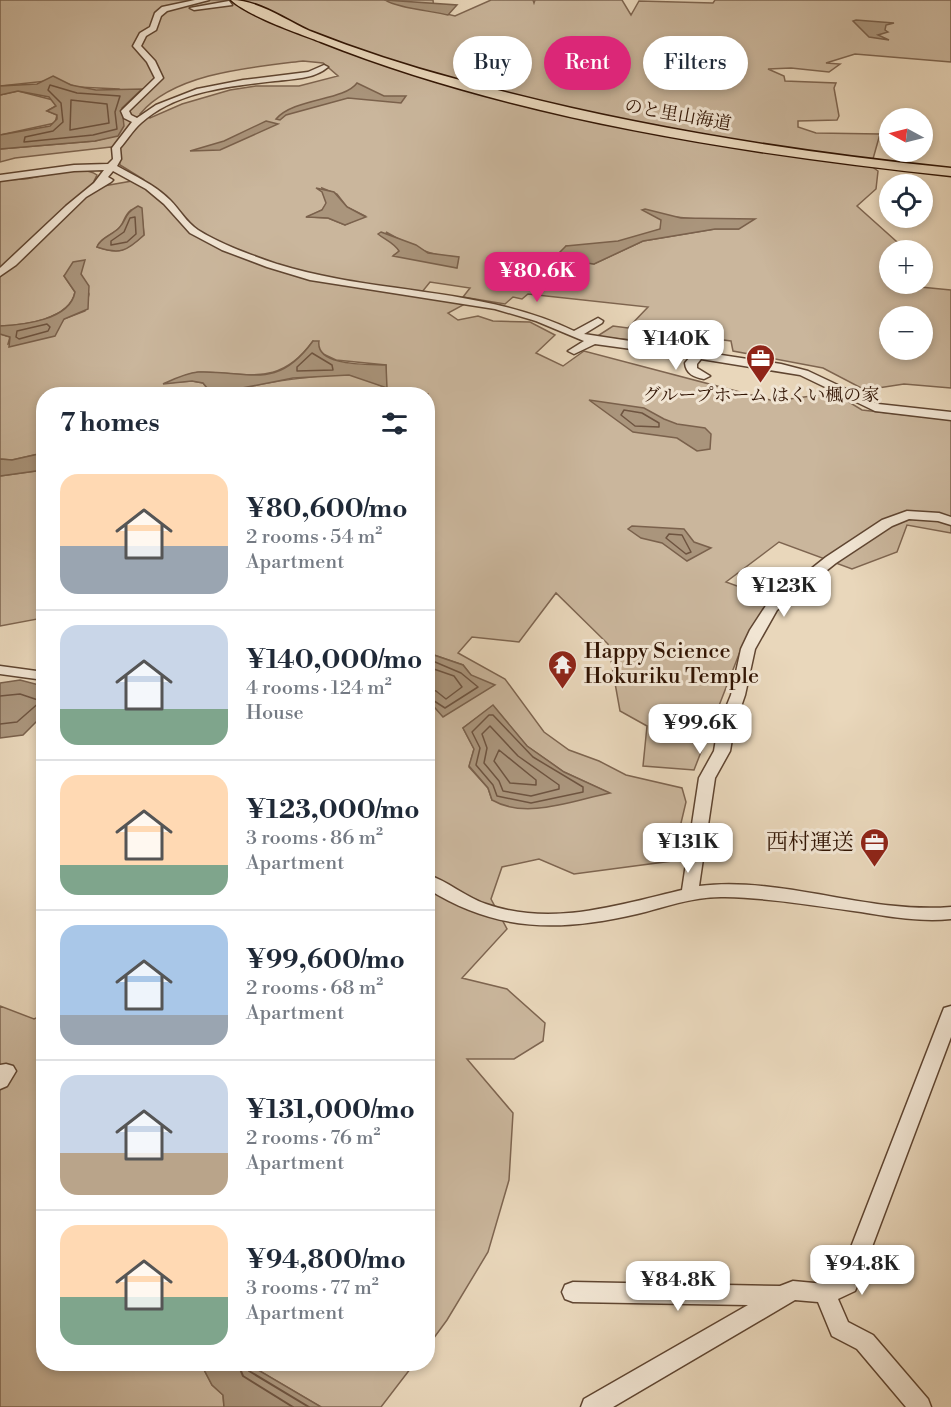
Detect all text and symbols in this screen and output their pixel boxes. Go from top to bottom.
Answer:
chip: Buy [453,36,532,90]
chip: Rent [544,36,631,90]
chip: Filters [643,36,748,90]
street label: のと里山海道 [623,94,733,136]
north arrow [879,108,933,162]
map controls [879,108,933,360]
button: locate [879,174,933,228]
button: + [879,240,933,294]
pin: ¥80.6K [488,252,586,303]
text: ¥80.6K [499,259,575,284]
button: − [879,306,933,360]
pin: ¥140K [634,320,718,371]
text: ¥140K [642,327,710,352]
office icon: グループホーム はくい楓の家 [745,342,777,384]
place label: グループホーム はくい楓の家 [643,384,879,407]
text: 7 homes [60,407,160,439]
icon: filters [378,407,411,440]
text: ¥80,600/mo [246,493,408,525]
icon: home [108,498,180,570]
text: 2 rooms · 54 m² [246,525,382,550]
text: Apartment [246,550,344,575]
pin: ¥123K [742,567,826,618]
text: ¥123K [751,574,817,599]
place label: Happy Science Hokuriku Temple [584,638,759,690]
text: ¥140,000/mo [246,644,422,676]
temple icon: Happy Science Hokuriku Temple [547,648,579,690]
icon: home [108,649,180,721]
text: 4 rooms · 124 m² [246,676,392,701]
text: House [246,701,304,726]
pin: ¥99.6K [651,704,749,755]
text: ¥99.6K [663,711,737,736]
text: ¥123,000/mo [246,794,419,826]
icon: home [108,799,180,871]
pin: ¥131K [646,823,730,874]
text: 3 rooms · 86 m² [246,826,383,851]
office icon: 西村運送 [859,826,891,868]
place label: 西村運送 [766,829,854,856]
text: ¥131K [657,830,719,855]
text: Apartment [246,851,344,876]
text: ¥99,600/mo [246,944,405,976]
icon: home [108,949,180,1021]
text: 2 rooms · 68 m² [246,976,383,1001]
text: Apartment [246,1001,344,1026]
text: ¥131,000/mo [246,1094,415,1126]
icon: home [108,1099,180,1171]
text: 2 rooms · 76 m² [246,1126,380,1151]
text: Apartment [246,1151,344,1176]
text: ¥94,800/mo [246,1244,406,1276]
pin: ¥94.8K [813,1245,911,1296]
icon: home [108,1249,180,1321]
text: ¥94.8K [824,1252,900,1277]
pin: ¥84.8K [629,1261,727,1312]
text: ¥84.8K [640,1268,716,1293]
text: 3 rooms · 77 m² [246,1276,379,1301]
text: Apartment [246,1301,344,1326]

